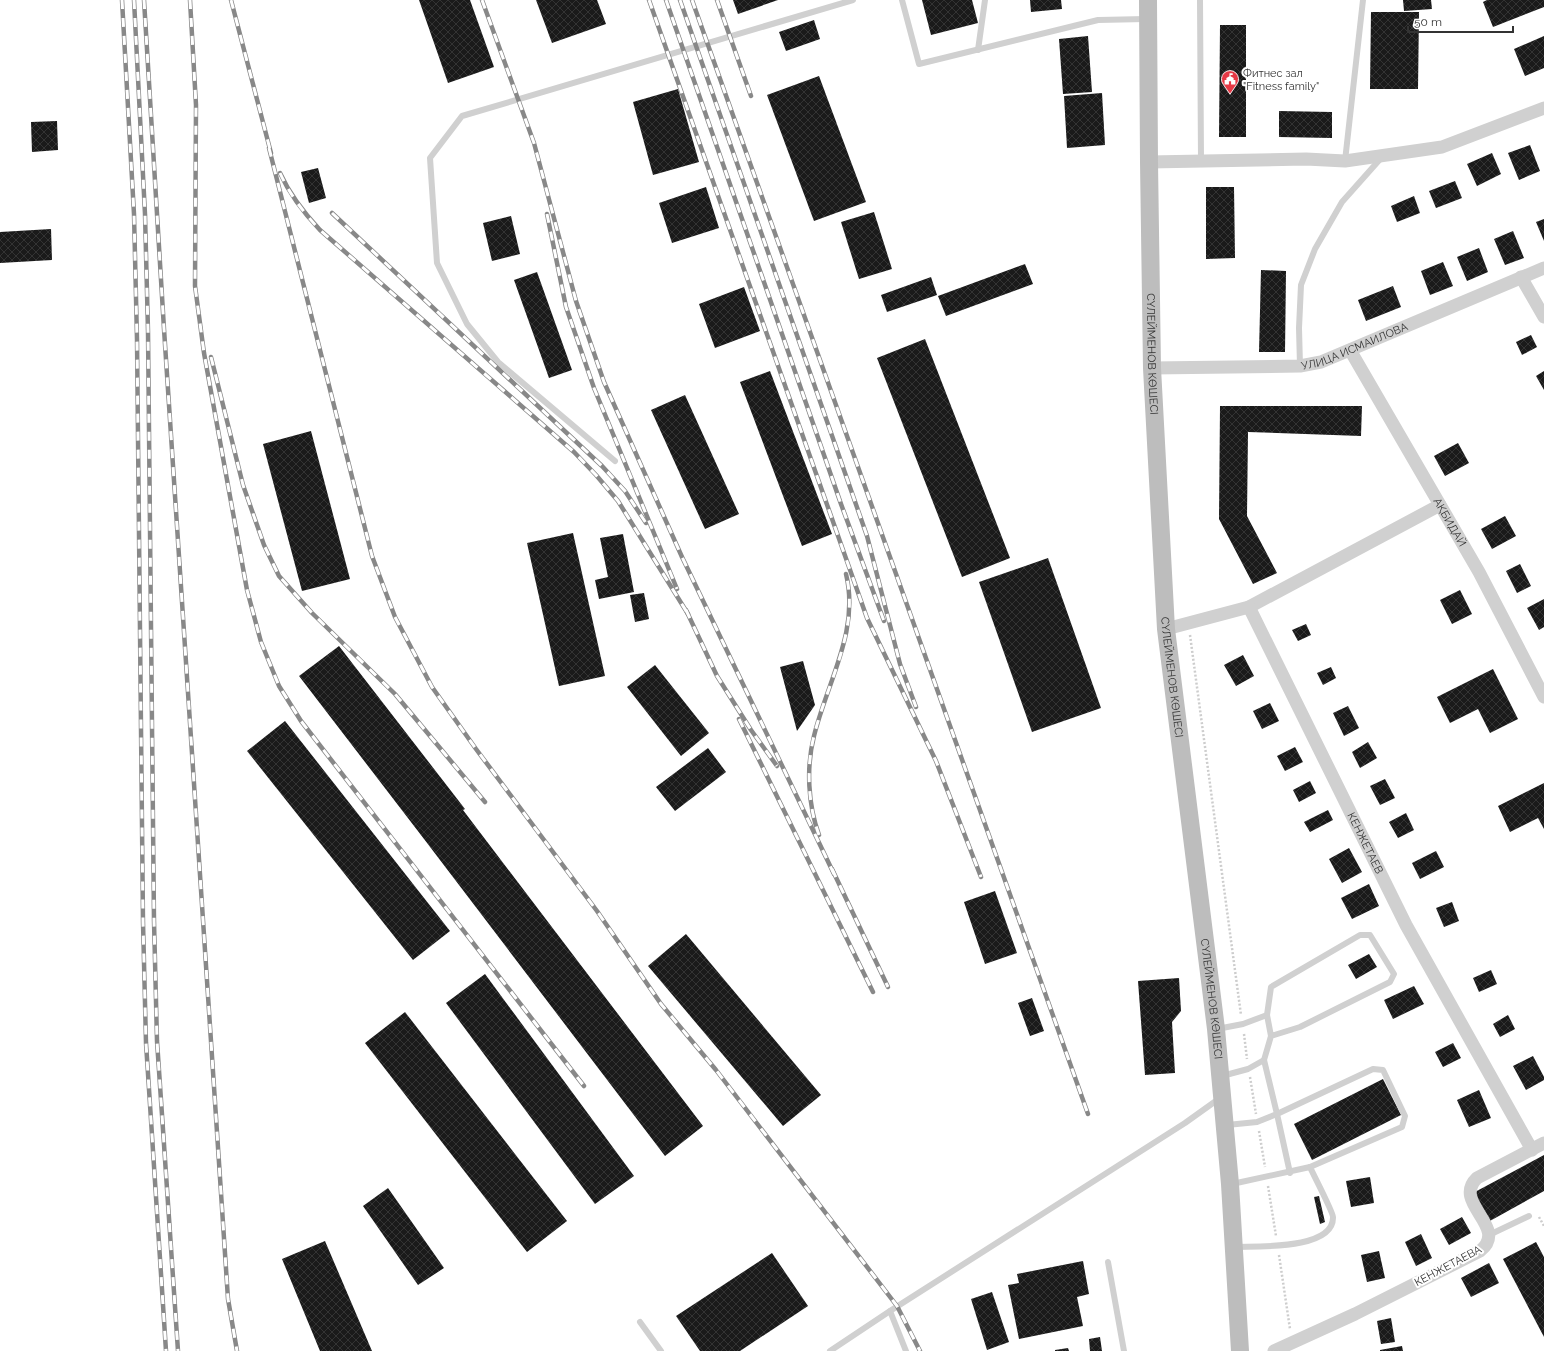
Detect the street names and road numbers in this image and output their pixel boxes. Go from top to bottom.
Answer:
street label: СҮЛЕЙМЕНОВ КӨШЕСІ [1144,293,1161,415]
street label: УЛИЦА ИСМАИЛОВА [1300,320,1410,372]
street label: АҚБИДАЙ [1431,495,1469,549]
street label: СҮЛЕЙМЕНОВ КӨШЕСІ [1159,616,1186,738]
street label: КЕНЖЕТАЕВ [1345,810,1386,876]
street label: СҮЛЕЙМЕНОВ КӨШЕСІ [1198,938,1225,1060]
street label: КЕНЖЕТАЕВА [1412,1243,1484,1289]

